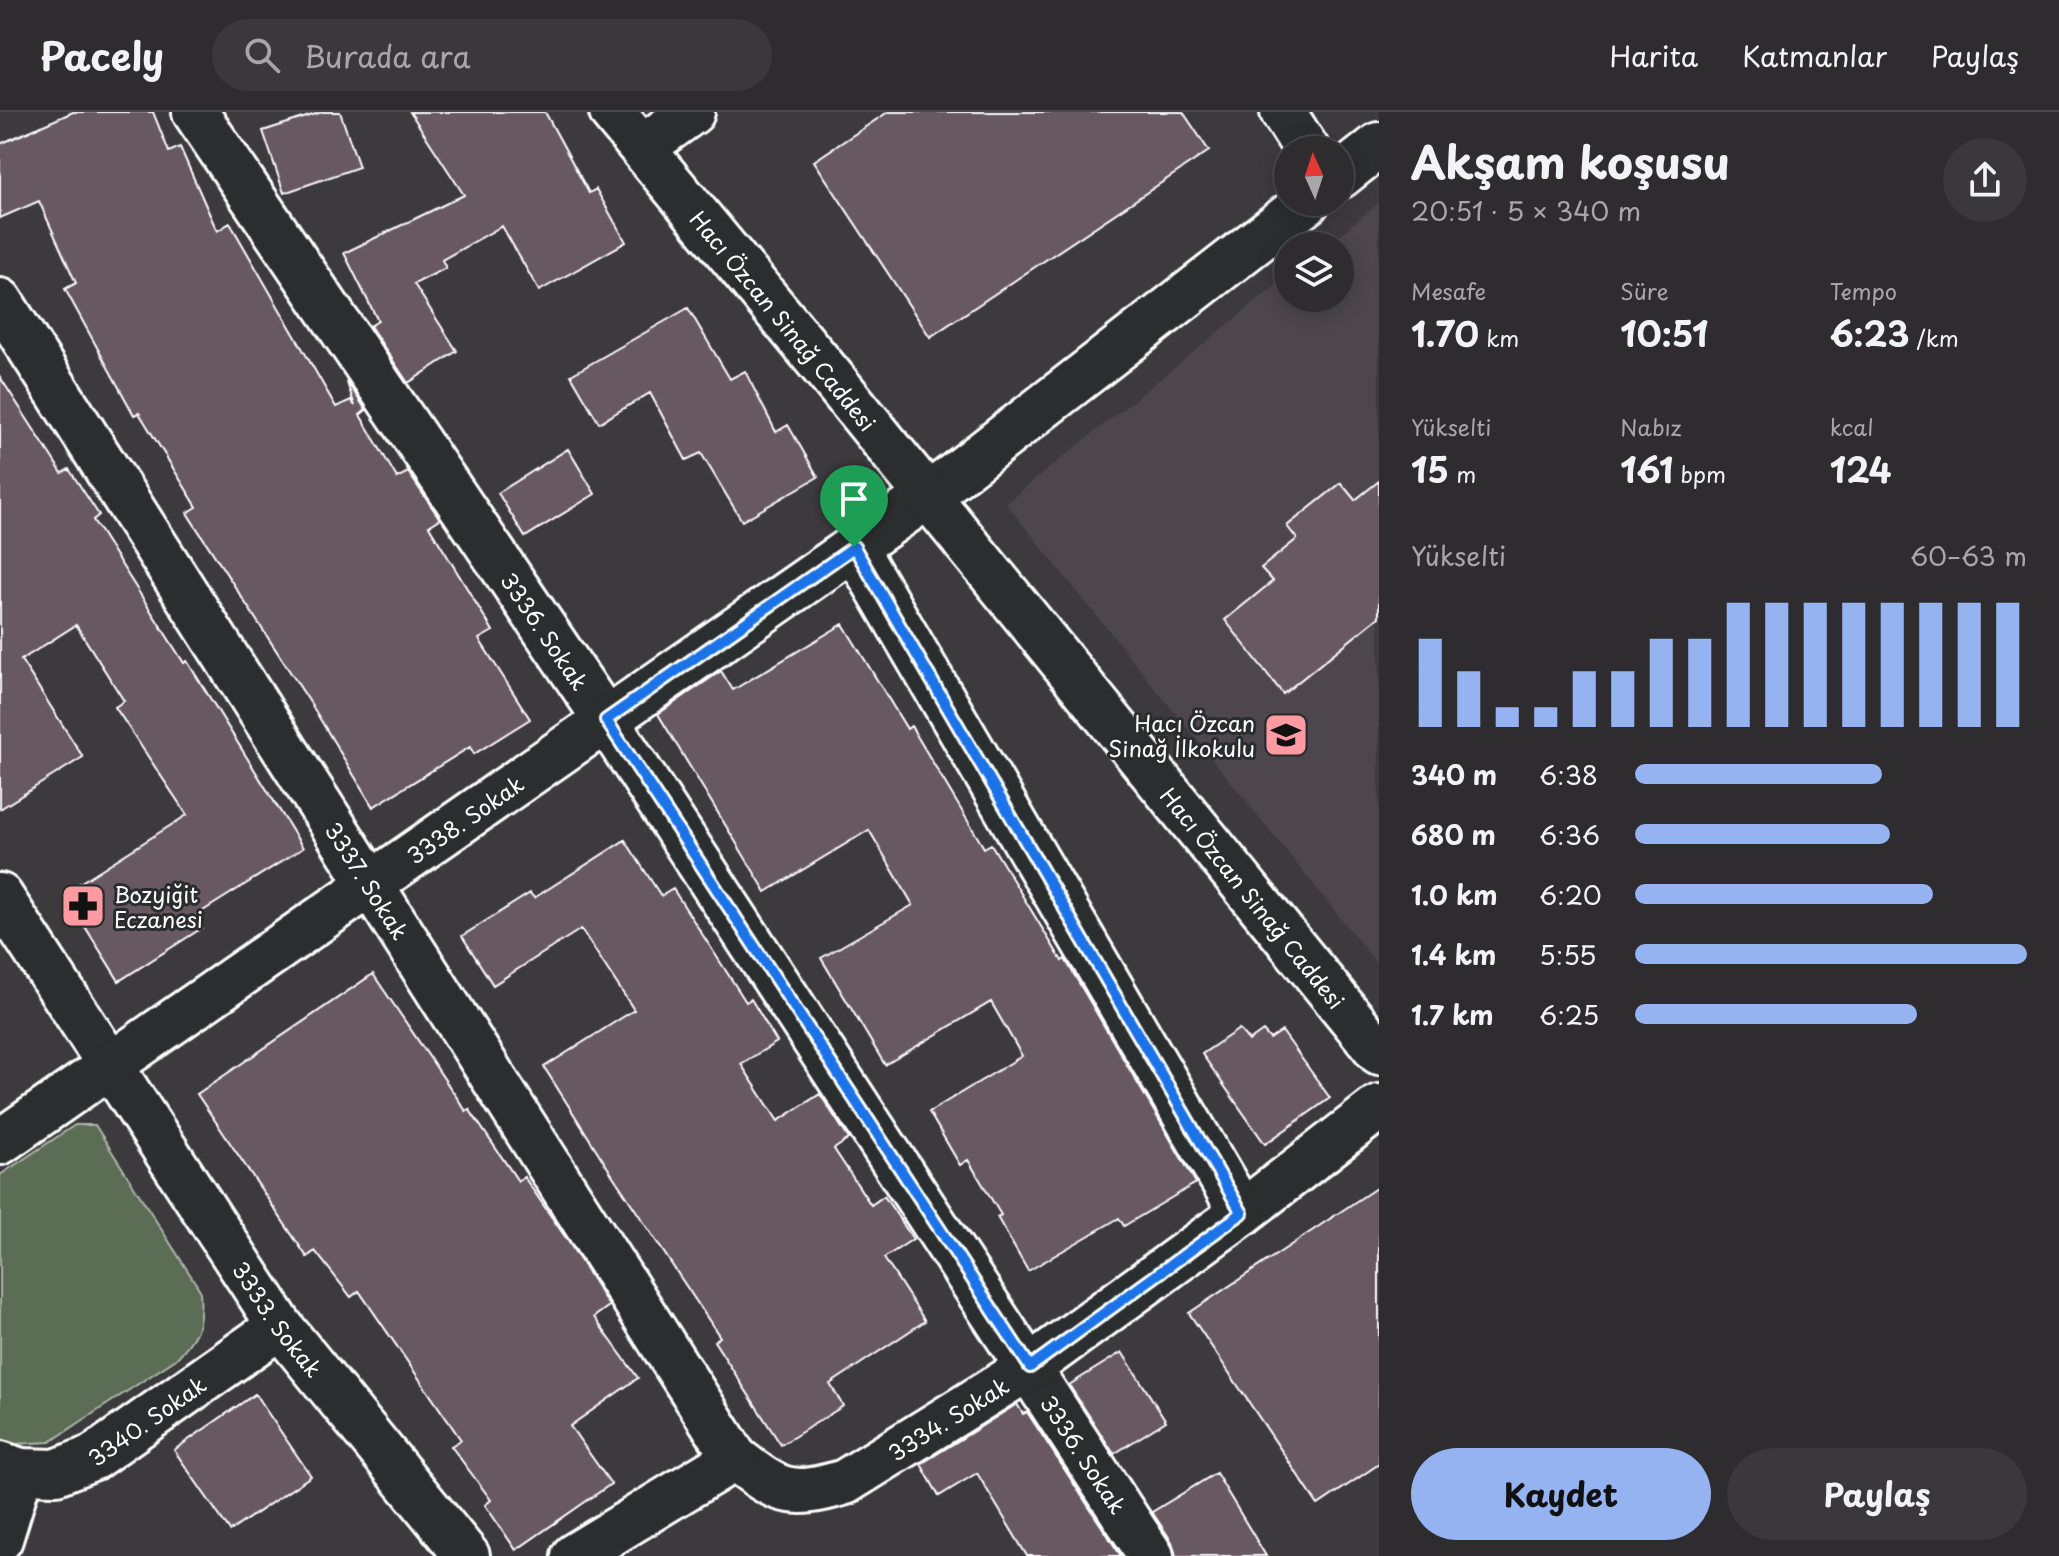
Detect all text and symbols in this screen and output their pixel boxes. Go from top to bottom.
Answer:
search box [212,19,772,91]
text: Pacely [40,27,164,84]
icon: search [240,33,284,77]
text: Burada ara [304,33,470,78]
text: Harita [1609,34,1698,77]
text: Katmanlar [1742,34,1887,77]
text: Paylaş [1931,34,2019,77]
text: Akşam koşusu [1411,128,1730,194]
north arrow [1274,136,1354,216]
map controls [1274,136,1354,312]
button: share [1943,138,2027,222]
text: 20:51 · 5 × 340 m [1411,191,1641,230]
street label: Hacı Özcan Sinağ Caddesi [683,203,885,437]
button: layers [1274,232,1354,312]
text: Mesafe [1411,274,1486,307]
text: Süre [1620,274,1669,307]
text: Tempo [1830,274,1897,307]
text: 1.70 [1411,307,1479,359]
text: 10:51 [1620,307,1708,359]
text: 6:23 [1830,307,1909,359]
text: km [1479,321,1519,354]
text: /km [1909,321,1959,354]
text: Yükselti [1411,410,1491,443]
text: Nabız [1620,410,1682,443]
text: kcal [1830,410,1874,443]
text: 15 [1411,443,1449,495]
text: 161 [1620,443,1673,495]
text: 124 [1830,443,1892,495]
text: m [1449,457,1476,490]
text: bpm [1673,457,1726,490]
pin [820,465,888,547]
icon: arrive [832,477,876,521]
text: Yükselti [1411,536,1506,575]
text: 60–63 m [1910,536,2027,575]
street label: 3336. Sokak [494,565,597,696]
place label: Hacı Özcan Sinağ İlkokulu [1108,706,1255,764]
school or university icon: Hacı Özcan Sinağ İlkokulu [1262,711,1310,759]
text: 340 m [1411,755,1497,794]
text: 6:38 [1539,755,1598,794]
street label: 3338. Sokak [399,766,530,871]
street label: Hacı Özcan Sinağ Caddesi [1154,780,1353,1015]
street label: 3337. Sokak [318,815,418,946]
text: 680 m [1411,815,1496,854]
text: 6:36 [1539,815,1600,854]
text: 1.0 km [1411,875,1498,914]
text: 6:20 [1539,875,1602,914]
place label: Bozyiğit Eczanesi [114,877,203,935]
pharmacy icon: Bozyiğit Eczanesi [59,882,107,930]
text: 1.4 km [1411,935,1496,974]
text: 5:55 [1539,935,1597,974]
text: 1.7 km [1411,995,1494,1034]
text: 6:25 [1539,995,1599,1034]
street label: 3333. Sokak [225,1254,331,1384]
street label: 3340. Sokak [80,1367,212,1473]
street label: 3334. Sokak [881,1368,1015,1468]
street label: 3336. Sokak [1034,1388,1135,1520]
button: Kaydet [1411,1448,1711,1540]
button: Paylaş [1727,1448,2027,1540]

